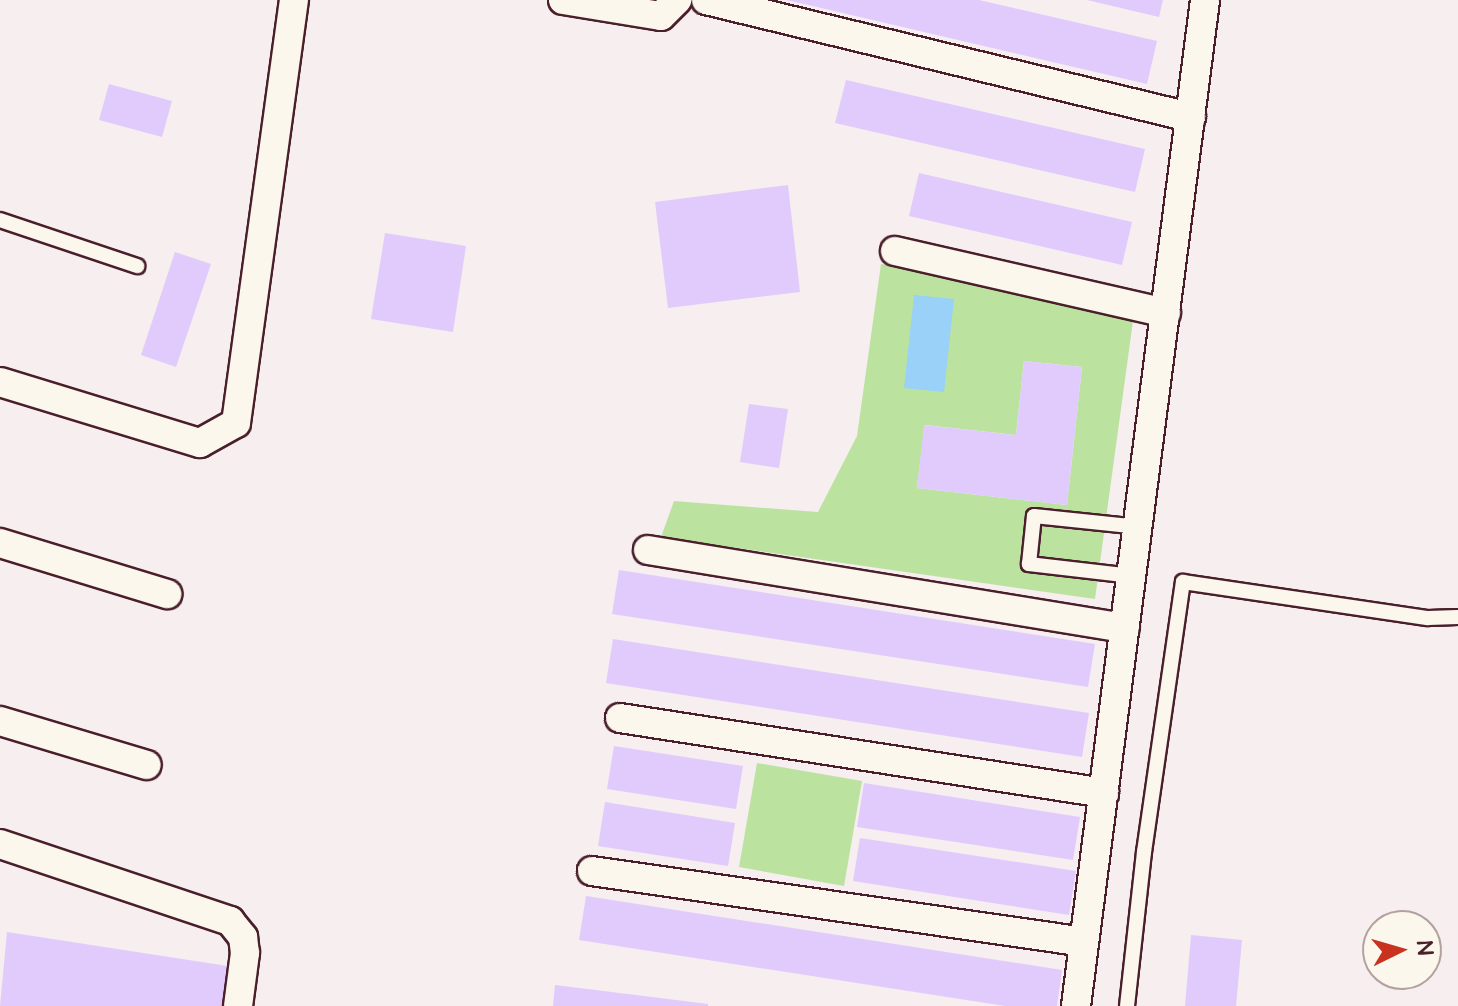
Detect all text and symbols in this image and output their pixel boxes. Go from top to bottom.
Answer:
north arrow [1362,910,1442,990]
text: N [1408,940,1440,956]

